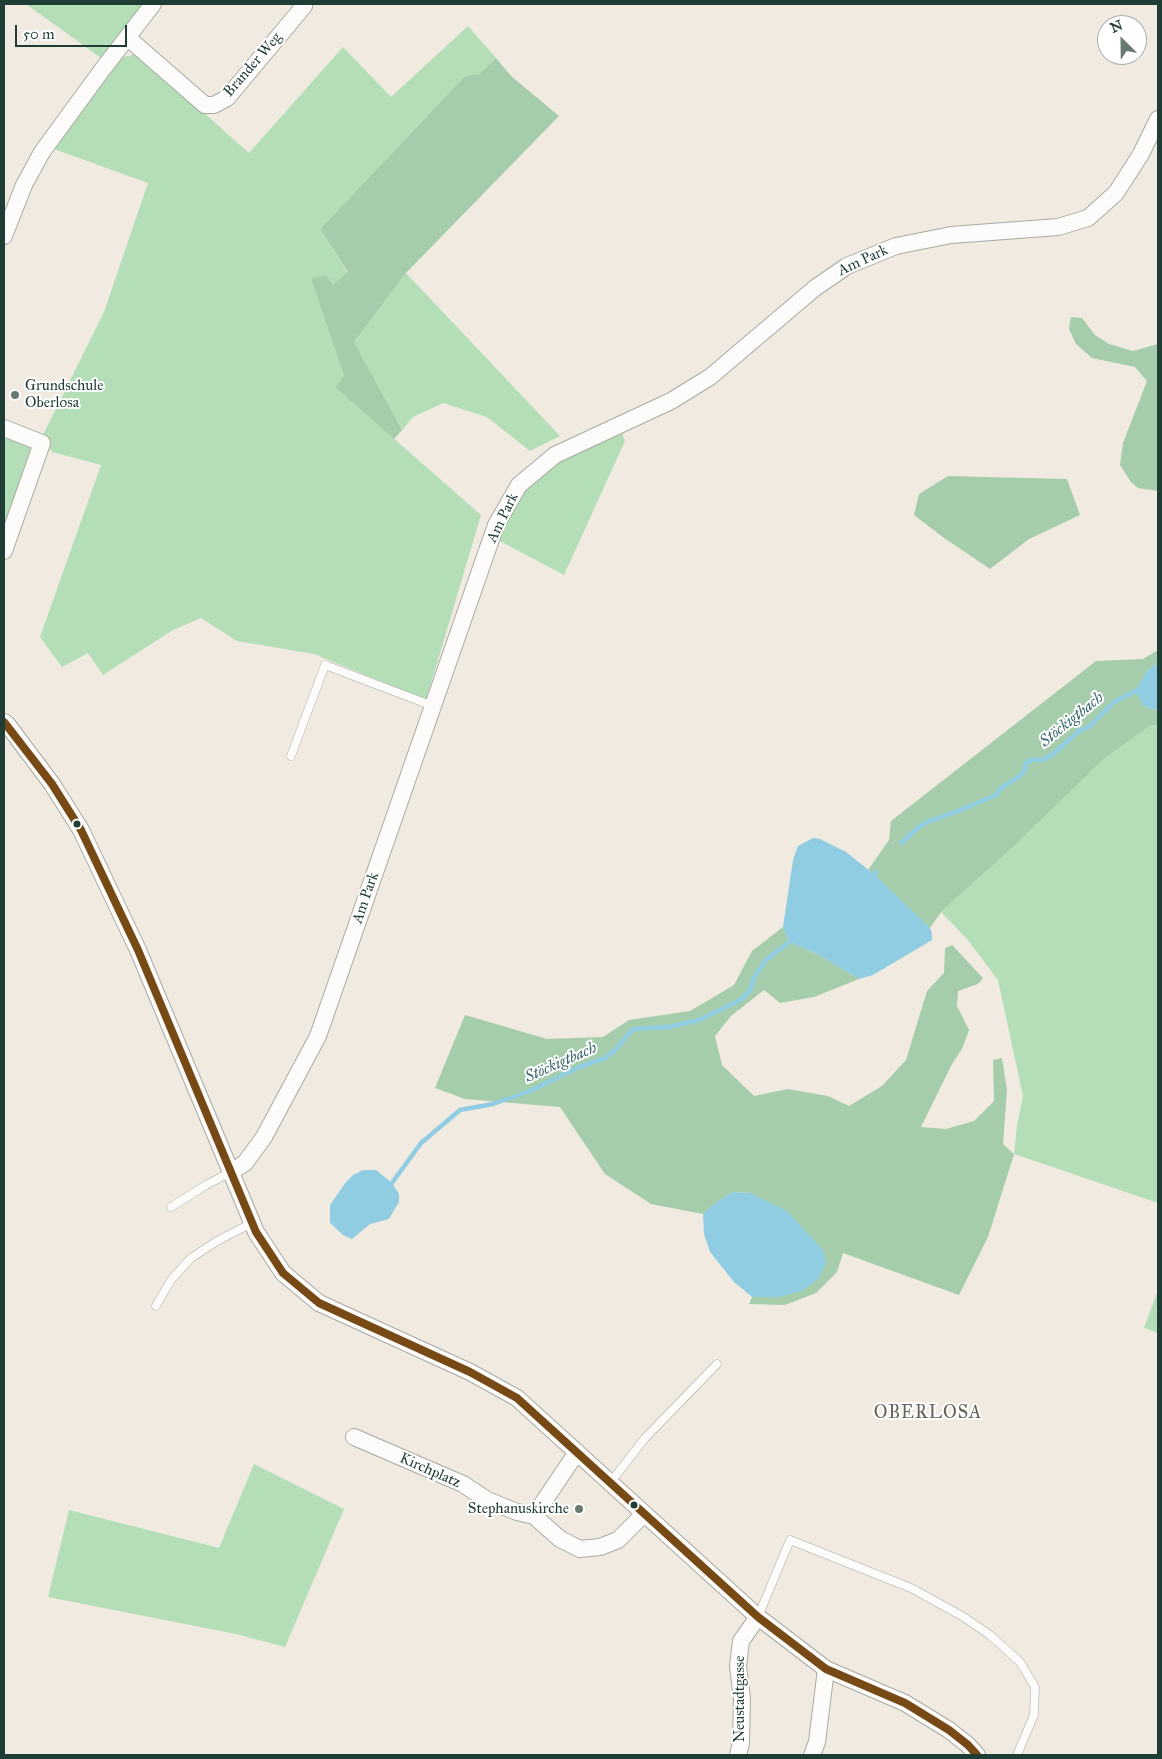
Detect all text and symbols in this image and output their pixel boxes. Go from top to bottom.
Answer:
scale bar [18,15,130,47]
north arrow [1097,15,1147,65]
text: N [1108,17,1125,37]
text: 50 m [23,25,55,43]
street label: Brander Weg [220,29,286,101]
street label: Am Park [835,242,891,280]
place label: Grundschule Oberlosa [25,377,104,412]
marker: Grundschule Oberlosa [9,389,21,401]
street label: Am Park [483,490,523,546]
water label: Stöckigtbach [1036,688,1108,752]
unlabelled marker [72,819,82,829]
street label: Am Park [349,870,383,926]
water label: Stöckigtbach [522,1039,600,1087]
district label: OBERLOSA [873,1403,983,1425]
street label: Kirchplatz [397,1450,463,1492]
place label: Stephanuskirche [468,1500,569,1518]
unlabelled marker [629,1500,639,1510]
marker: Stephanuskirche [573,1503,585,1515]
street label: Neustadtgasse [731,1655,749,1743]

